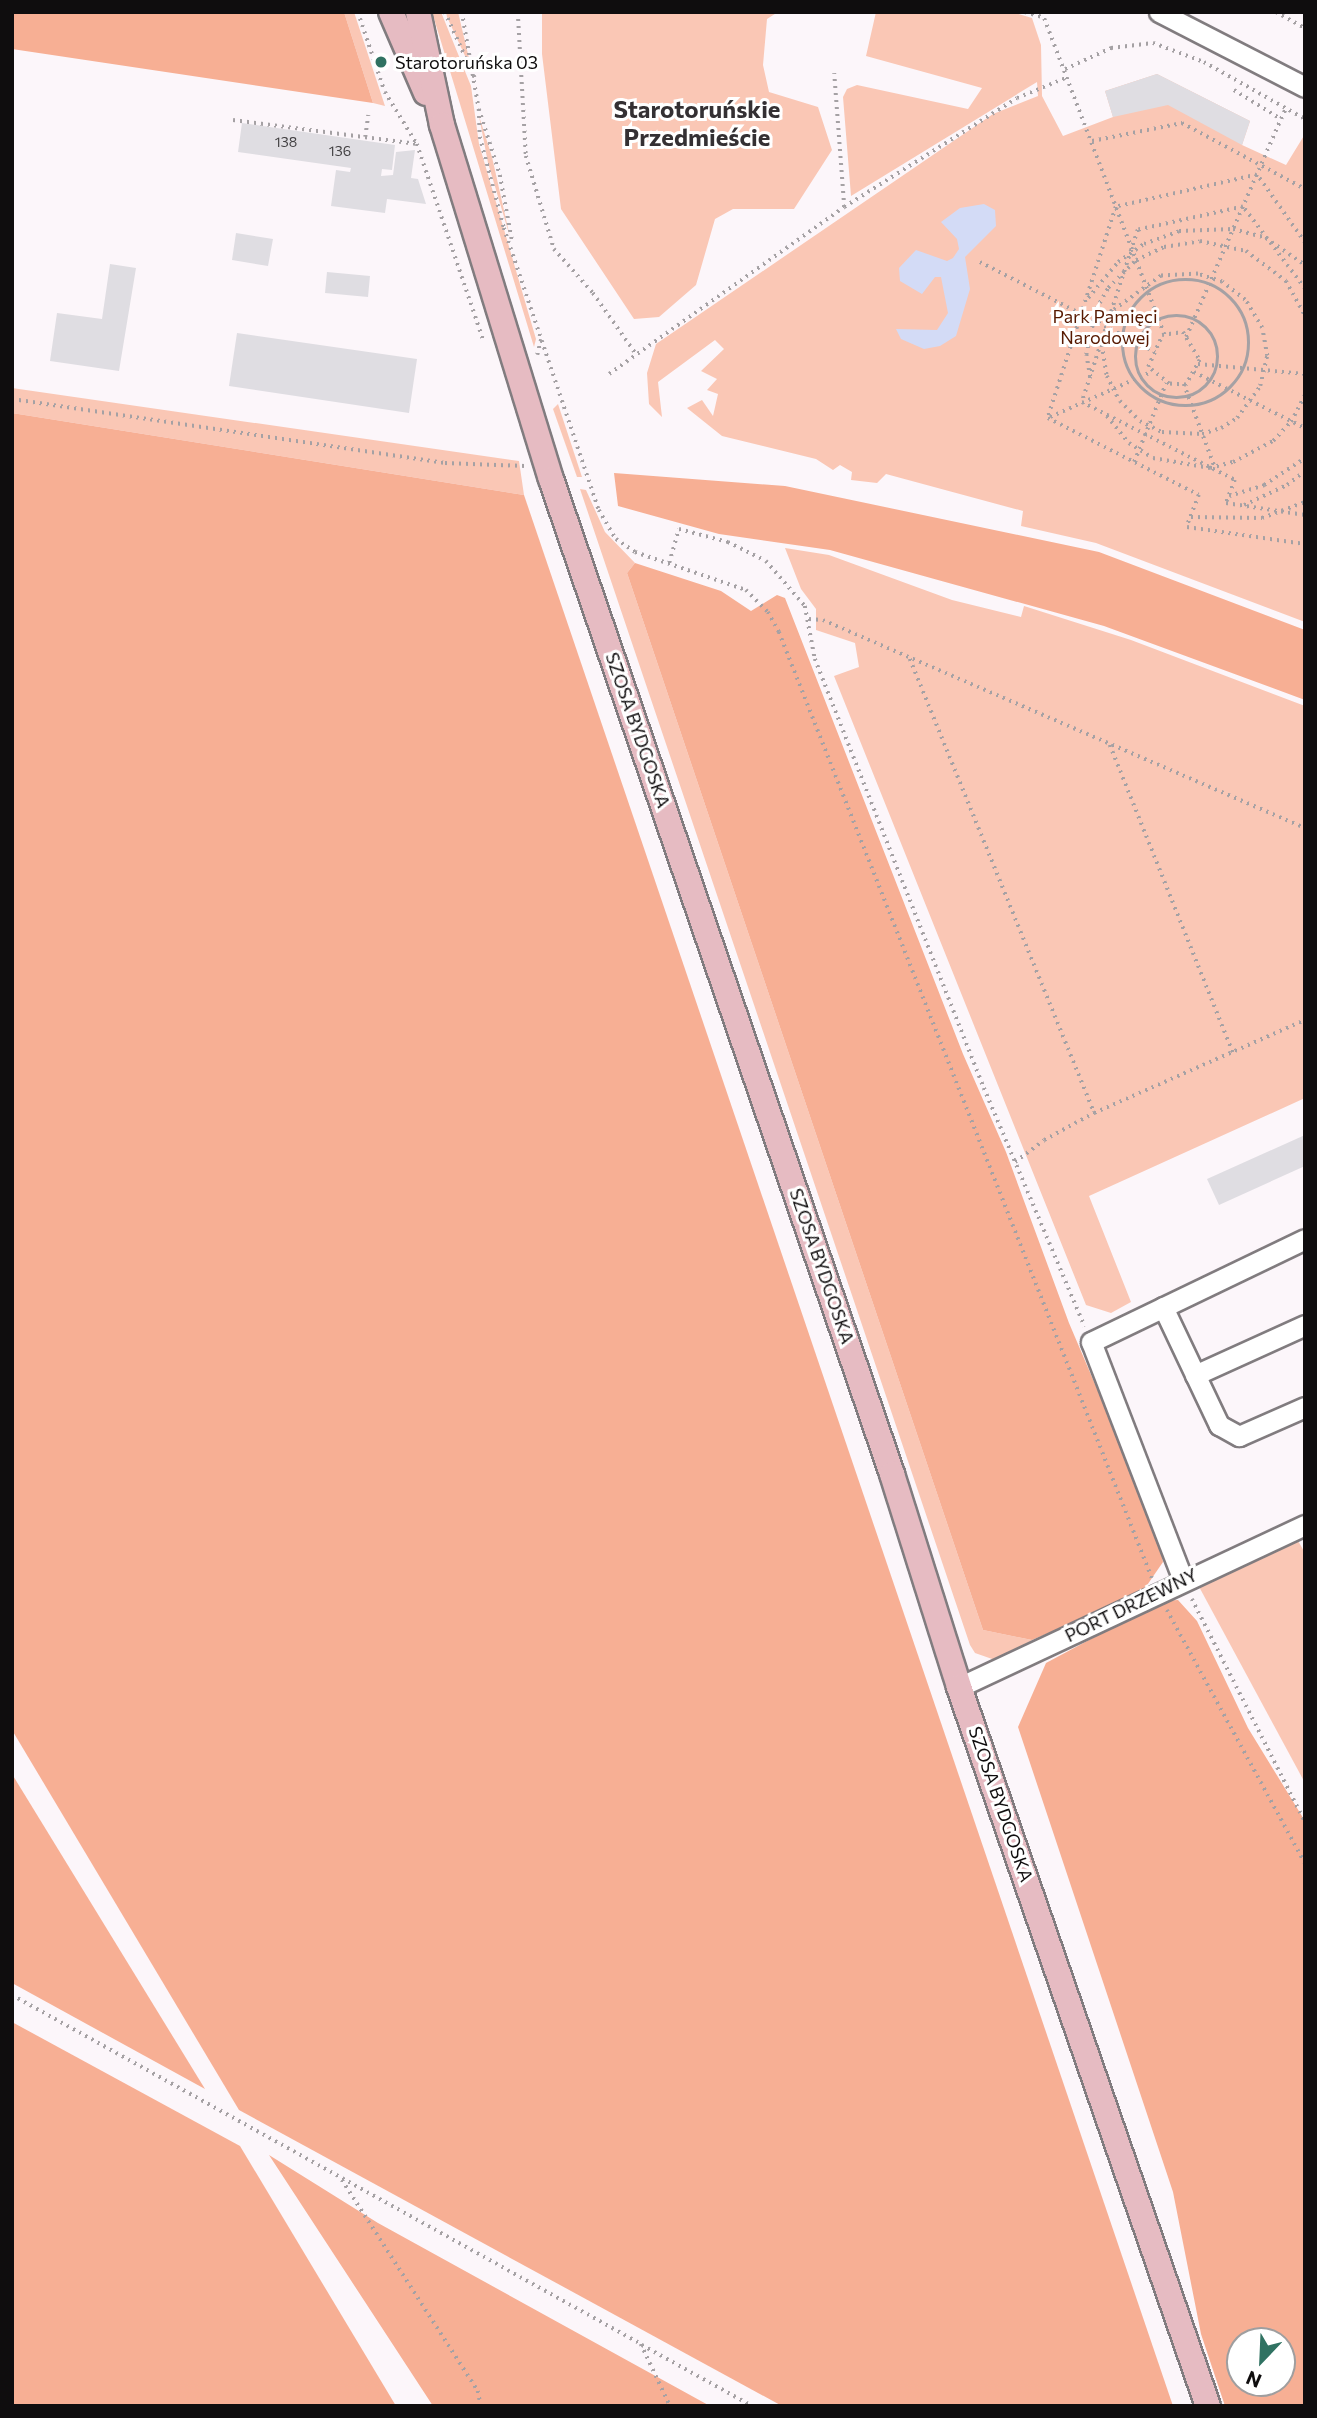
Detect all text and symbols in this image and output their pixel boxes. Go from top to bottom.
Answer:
place label: Starotoruńska 03 [395,51,538,73]
marker: Starotoruńska 03 [373,54,389,70]
district label: Starotoruńskie Przedmieście [614,95,780,151]
house number: 138 [275,134,297,150]
house number: 136 [329,143,351,159]
park label: Park Pamięci Narodowej [1052,306,1158,348]
street label: SZOSA BYDGOSKA [601,650,675,810]
street label: SZOSA BYDGOSKA [785,1186,859,1346]
street label: PORT DRZEWNY [1061,1564,1201,1646]
street label: SZOSA BYDGOSKA [964,1724,1038,1884]
north arrow [1226,2327,1296,2397]
text: N [1242,2367,1264,2393]

